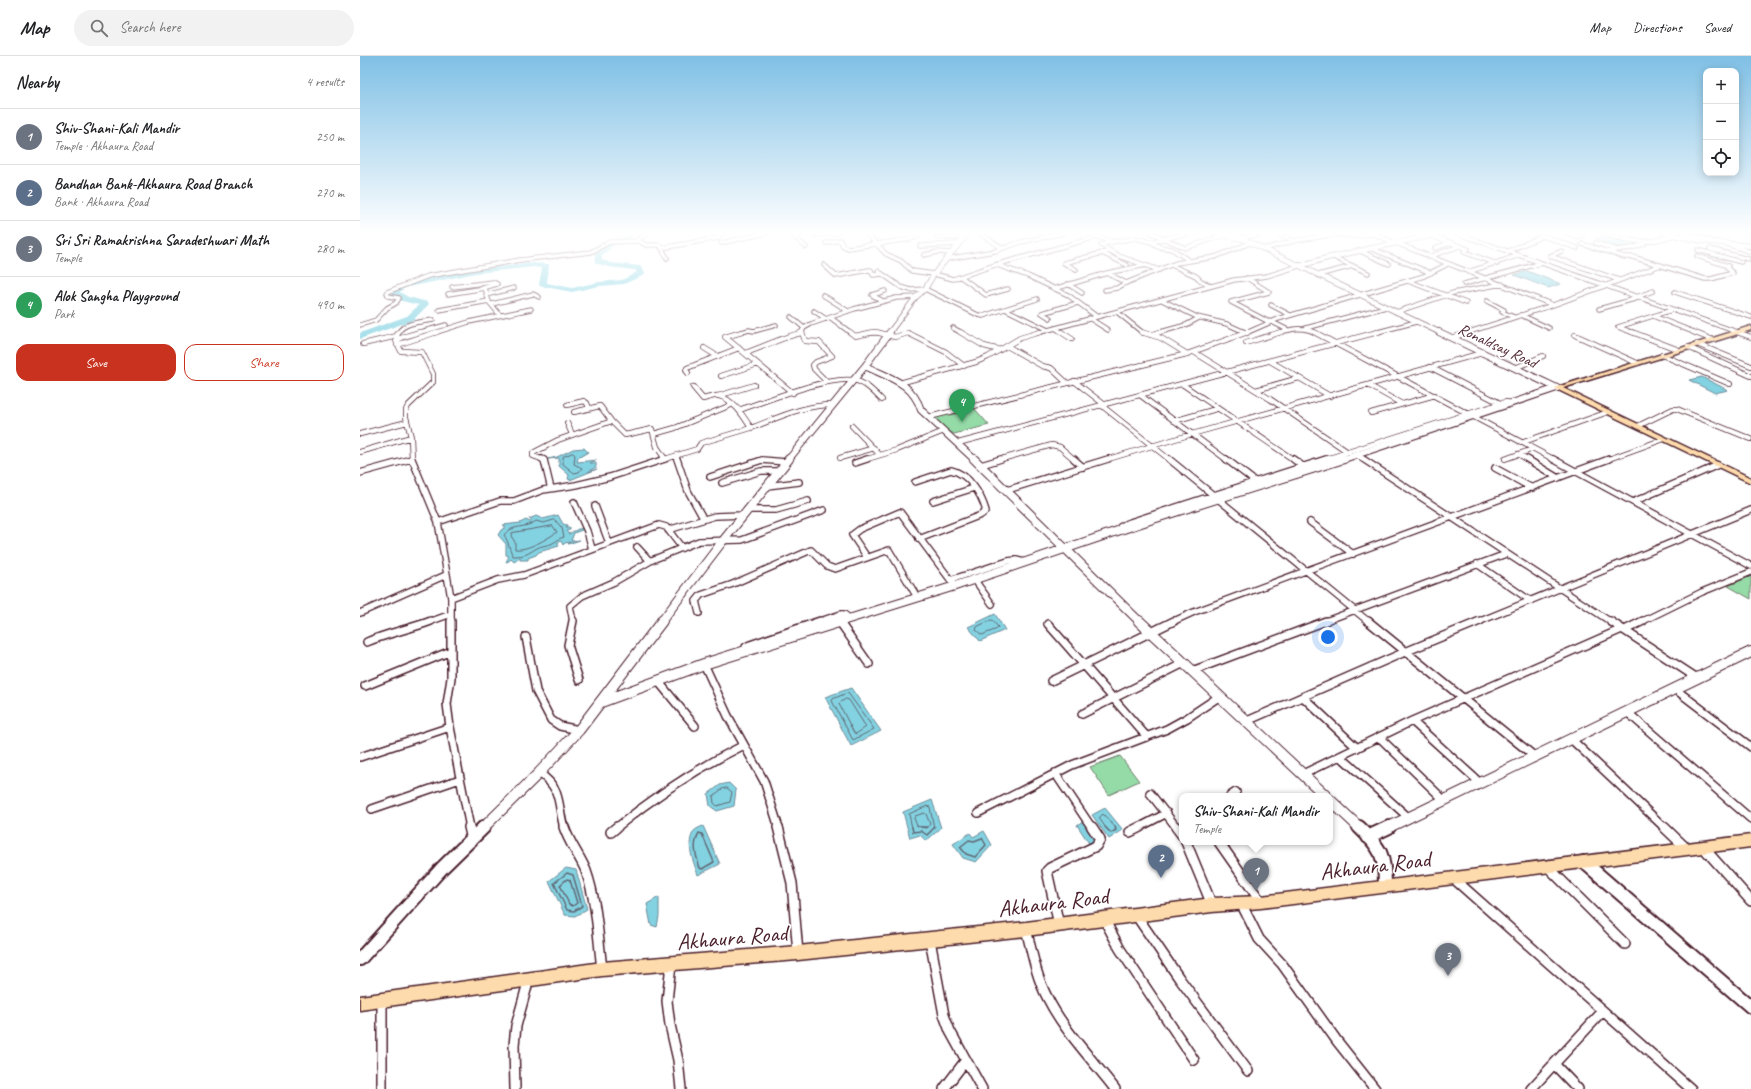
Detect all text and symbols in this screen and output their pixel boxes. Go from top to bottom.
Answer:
search box [74,10,354,46]
text: Map [20,16,50,40]
icon: search [88,17,110,39]
text: Search here [120,18,181,37]
text: Map [1590,19,1611,36]
text: Directions [1633,19,1682,36]
text: Saved [1704,19,1731,36]
map controls [1703,68,1739,176]
button: + [1703,68,1739,104]
text: Nearby [16,72,59,93]
text: 4 results [306,74,344,90]
button: − [1703,104,1739,140]
text: Shiv-Shani-Kali Mandir [54,119,179,138]
text: 1 [26,129,32,145]
text: 250 m [316,129,344,145]
text: Temple · Akhaura Road [54,138,153,154]
button: locate [1703,140,1739,176]
text: Bandhan Bank-Akhaura Road Branch [54,175,252,194]
text: 2 [26,185,32,201]
text: 270 m [316,185,344,201]
text: Bank · Akhaura Road [54,194,148,210]
text: Sri Sri Ramakrishna Saradeshwari Math [54,231,269,250]
text: 3 [26,241,32,257]
text: 280 m [316,241,344,257]
text: Temple [54,250,82,266]
text: Alok Sangha Playground [54,287,178,306]
text: 4 [26,297,32,313]
text: 490 m [316,297,344,313]
text: Park [54,306,75,322]
street label: Ronaldsay Road [1455,319,1543,374]
button: Save [16,344,176,381]
button: Share [184,344,344,381]
pin: 4 [949,389,975,422]
your location [1318,627,1338,647]
popup [1179,793,1333,845]
text: Shiv-Shani-Kali Mandir [1193,802,1319,821]
text: Temple [1193,821,1221,837]
street label: Akhaura Road [1318,844,1436,887]
pin: 2 [1148,845,1174,878]
pin: 1 [1243,858,1269,891]
street label: Akhaura Road [996,881,1114,924]
street label: Akhaura Road [676,918,792,957]
pin: 3 [1435,943,1461,976]

